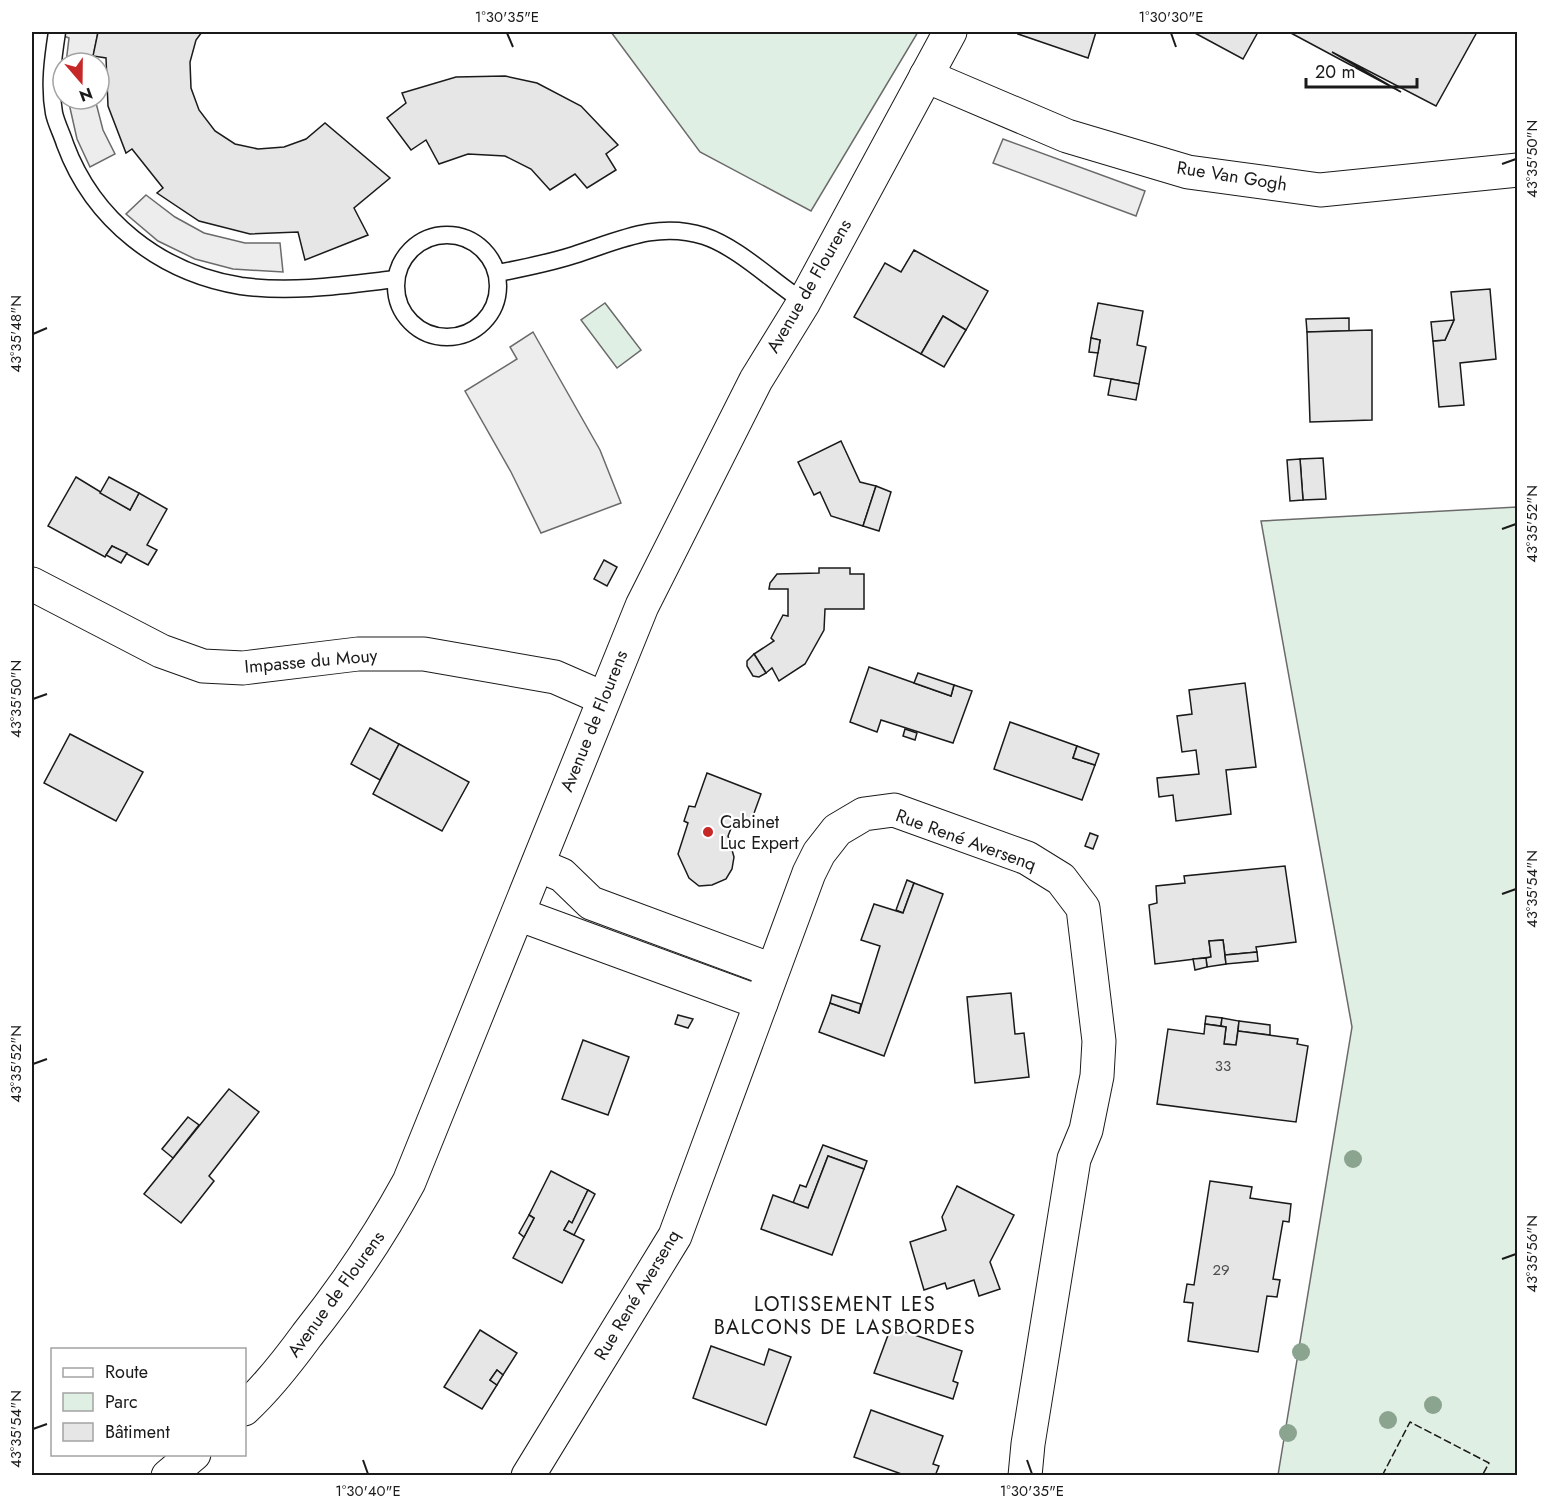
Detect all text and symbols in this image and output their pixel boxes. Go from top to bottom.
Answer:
text: 1°30'35"E [475,6,539,28]
text: 1°30'30"E [1139,6,1203,28]
north arrow [51,51,111,111]
scale bar [1306,51,1417,89]
text: 20 m [1315,59,1355,85]
text: N [76,82,96,108]
text: 43°35'50"N [1521,120,1543,198]
street label: Rue Van Gogh [1175,154,1289,198]
street label: Avenue de Flourens [760,214,858,358]
text: 43°35'48"N [5,295,27,373]
text: 43°35'52"N [1521,485,1543,563]
street label: Impasse du Mouy [243,642,379,680]
street label: Avenue de Flourens [554,646,634,796]
text: 43°35'50"N [5,660,27,738]
street label: Rue René Aversenq [892,802,1040,878]
place label: Cabinet Luc Expert [720,809,799,856]
marker: Cabinet Luc Expert [701,825,715,839]
text: 43°35'54"N [1521,850,1543,928]
text: 43°35'52"N [5,1025,27,1103]
house number: 33 [1215,1055,1231,1077]
text: 43°35'56"N [1521,1215,1543,1293]
street label: Avenue de Flourens [281,1225,391,1363]
street label: Rue René Aversenq [588,1225,686,1365]
house number: 29 [1212,1259,1230,1281]
district label: LOTISSEMENT LES BALCONS DE LASBORDES [714,1290,976,1342]
legend [51,1348,246,1456]
text: Route [105,1359,148,1385]
text: Parc [105,1389,138,1415]
text: 43°35'54"N [5,1390,27,1468]
text: Bâtiment [105,1419,171,1445]
text: 1°30'40"E [335,1480,401,1502]
text: 1°30'35"E [1000,1480,1064,1502]

